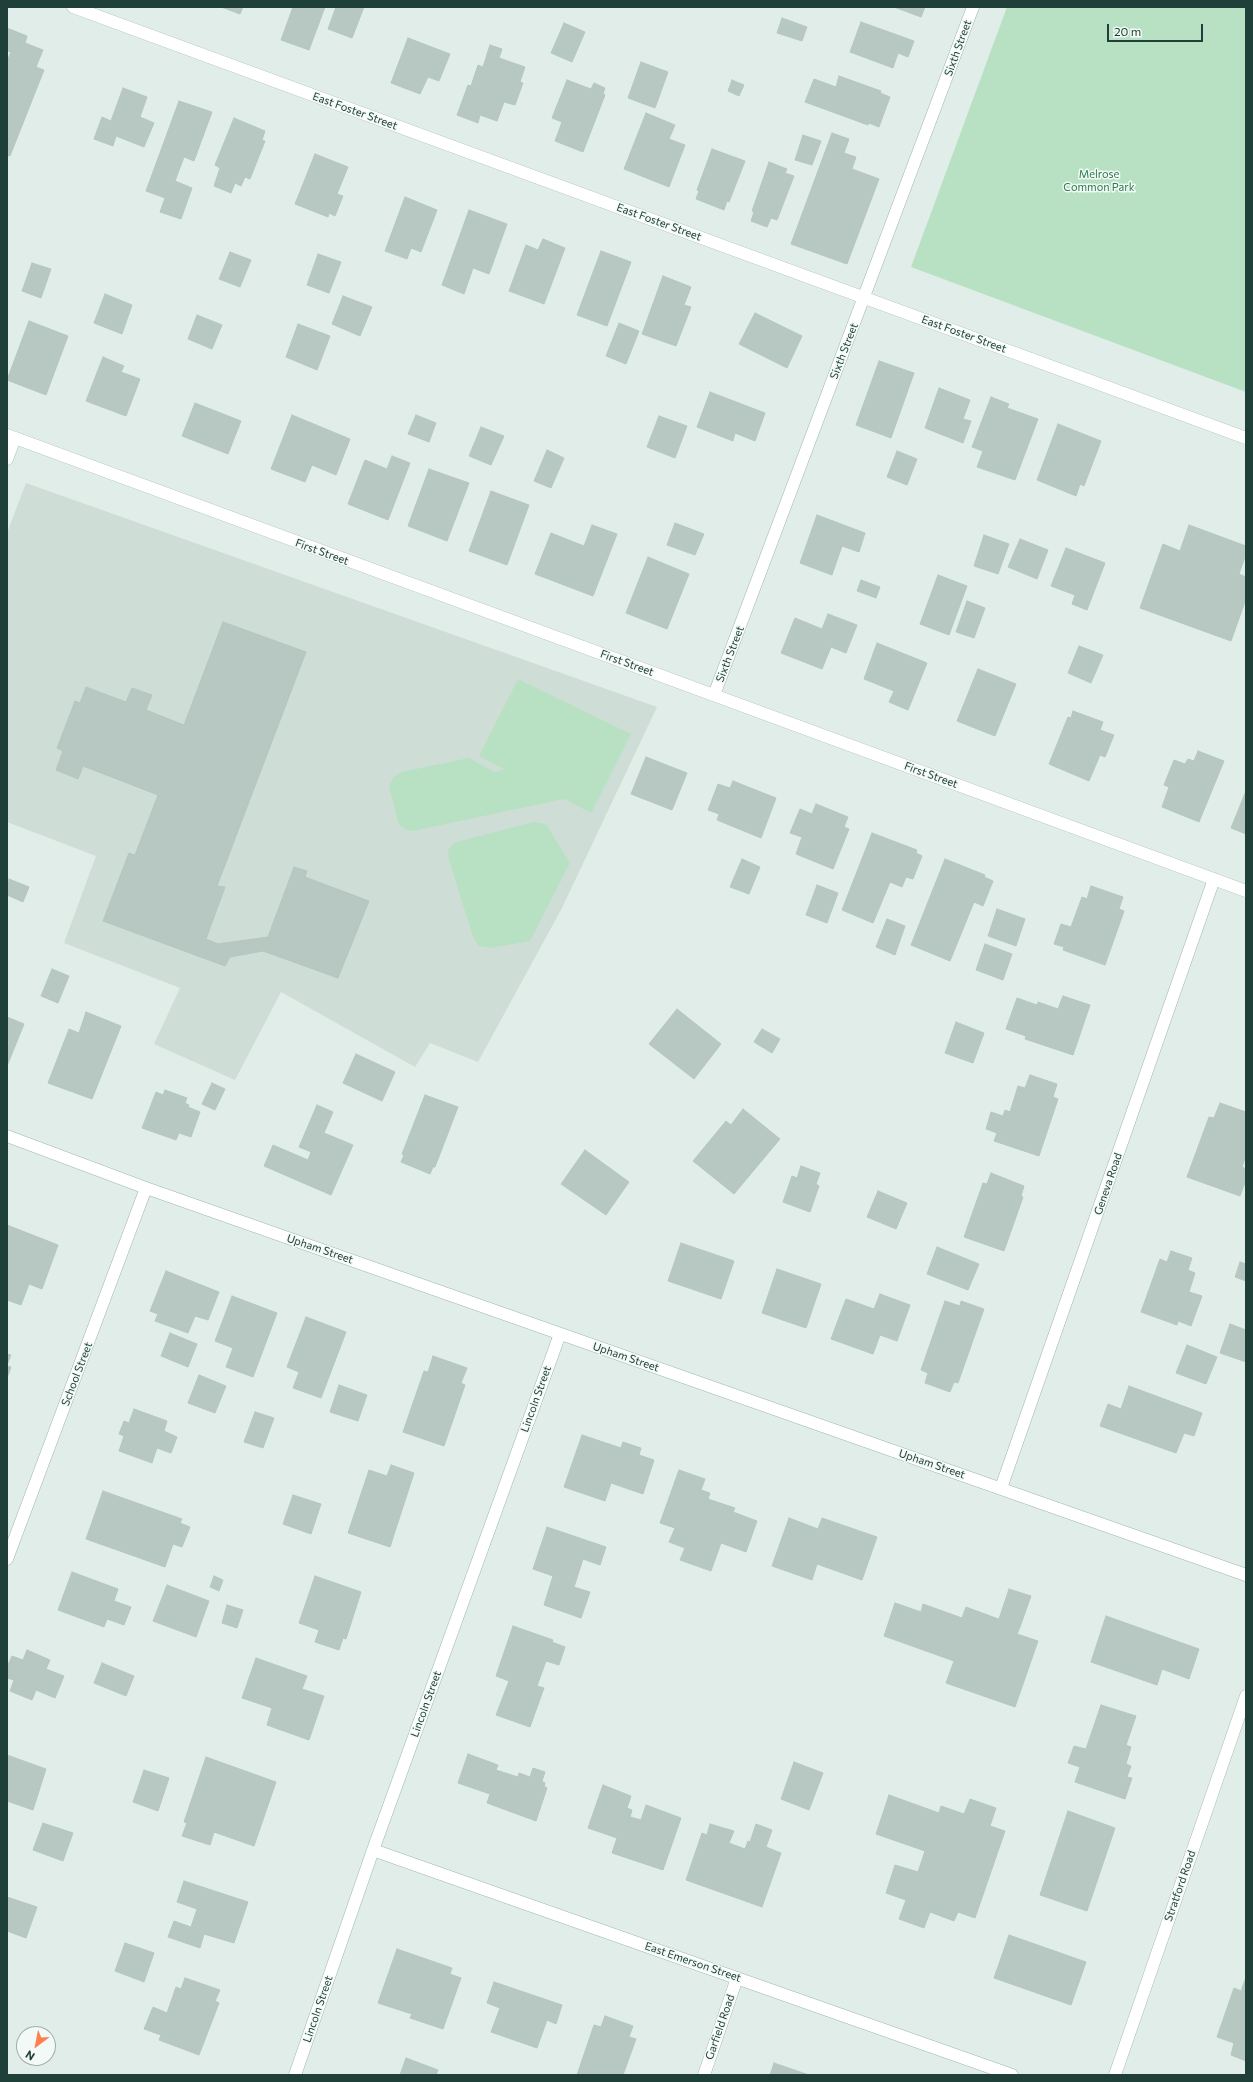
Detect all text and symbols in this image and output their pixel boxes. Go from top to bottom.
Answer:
scale bar [1109,16,1205,42]
street label: Sixth Street [942,18,974,78]
text: 20 m [1114,24,1141,38]
street label: East Foster Street [311,90,399,132]
park label: Melrose Common Park [1063,167,1135,193]
street label: East Foster Street [615,201,703,243]
street label: East Foster Street [920,313,1008,355]
street label: Sixth Street [827,321,861,381]
street label: First Street [293,536,351,568]
street label: Sixth Street [713,624,747,684]
street label: First Street [598,647,656,679]
street label: First Street [902,759,960,791]
street label: Geneva Road [1091,1151,1125,1217]
street label: Upham Street [285,1231,355,1267]
street label: Upham Street [591,1339,661,1375]
street label: School Street [59,1340,95,1408]
street label: Lincoln Street [518,1364,554,1434]
street label: Upham Street [897,1446,967,1482]
street label: Lincoln Street [408,1669,444,1739]
street label: Stratford Road [1162,1849,1198,1923]
street label: East Emerson Street [643,1939,743,1985]
street label: Lincoln Street [300,1974,336,2044]
street label: Garfield Road [703,1993,737,2061]
north arrow [16,2026,56,2066]
text: N [23,2048,37,2063]

